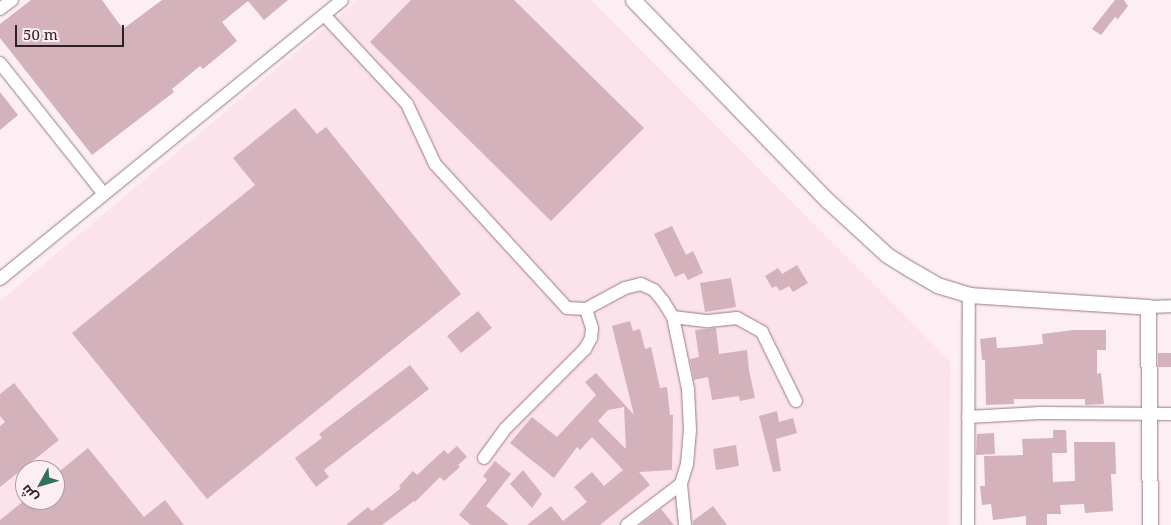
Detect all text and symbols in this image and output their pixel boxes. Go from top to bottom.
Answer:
scale bar [18,15,126,47]
text: 50 m [23,24,58,44]
north arrow [15,460,65,510]
text: ش [16,481,42,507]

